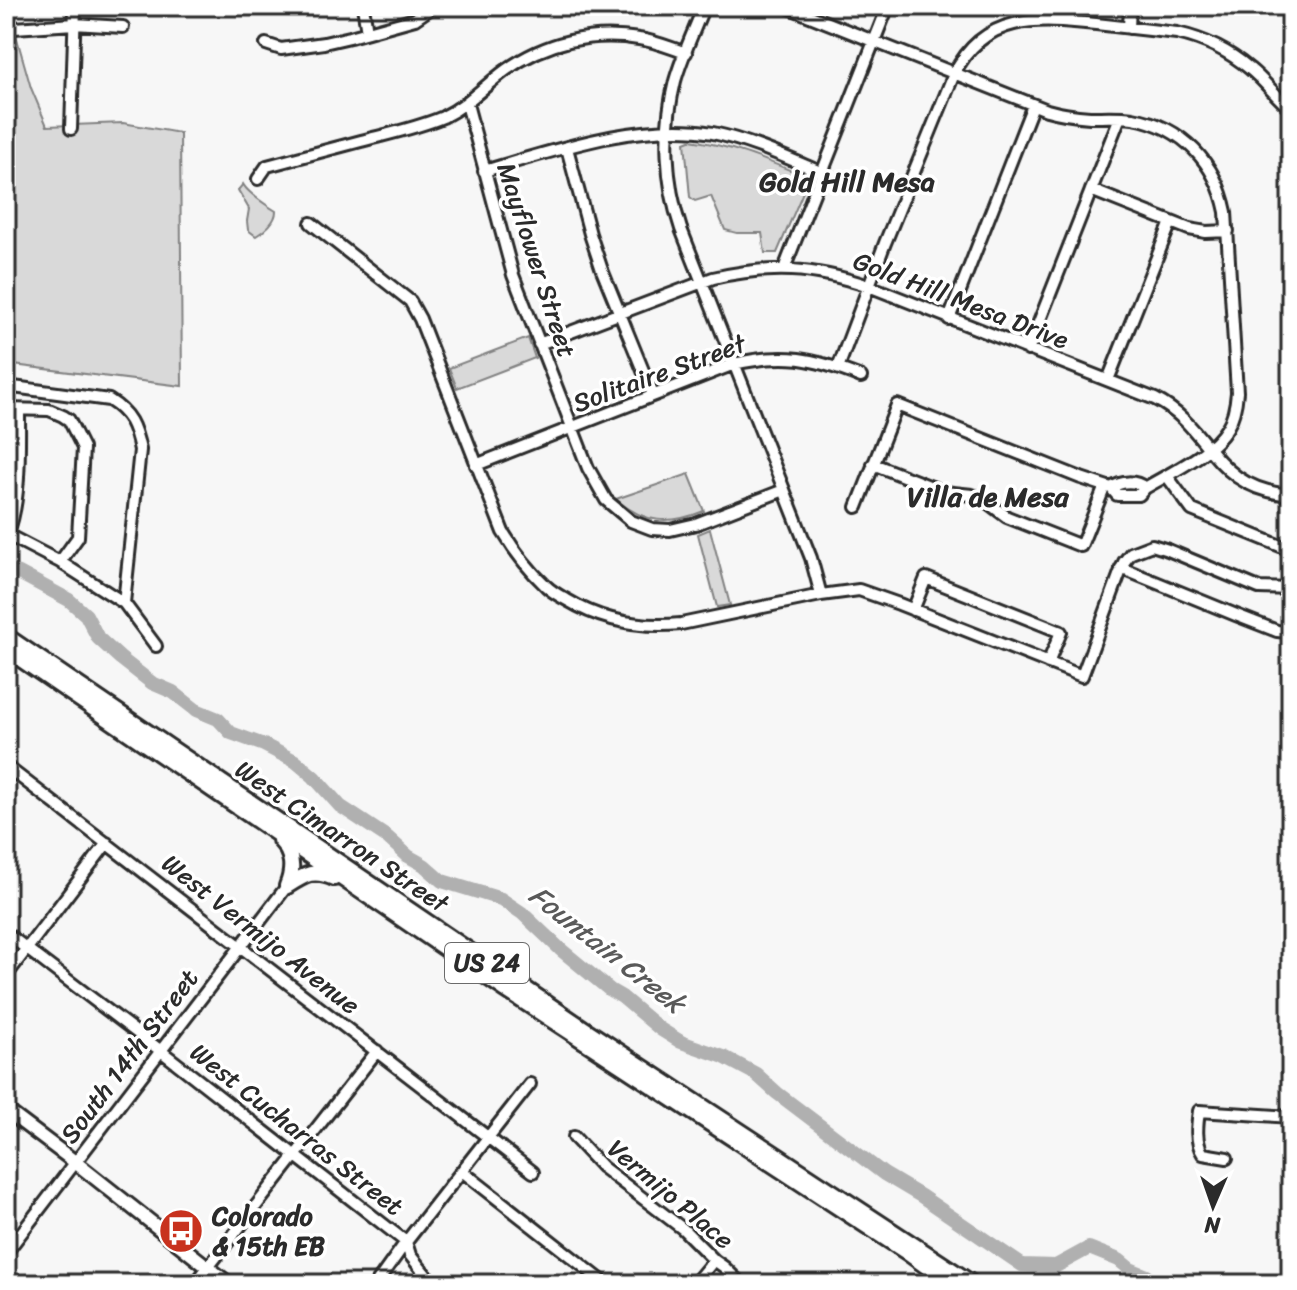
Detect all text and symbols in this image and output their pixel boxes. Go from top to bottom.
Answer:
street label: Mayflower Street [484,156,590,364]
district label: Gold Hill Mesa [759,157,935,206]
street label: Gold Hill Mesa Drive [846,238,1076,362]
street label: Solitaire Street [566,320,753,426]
district label: Villa de Mesa [907,472,1070,521]
street label: West Cimarron Street [225,747,460,926]
street label: West Vermijo Avenue [151,841,371,1027]
water label: Fountain Creek [518,872,699,1028]
road number: US 24 [445,943,529,983]
street label: South 14th Street [47,958,211,1154]
street label: West Cucharras Street [180,1030,414,1228]
street label: Vermijo Place [597,1127,745,1261]
north arrow [1173,1166,1253,1246]
place label: Colorado & 15th EB [211,1193,325,1269]
text: N [1203,1206,1222,1245]
bus stop icon: Colorado & 15th EB [157,1207,205,1255]

